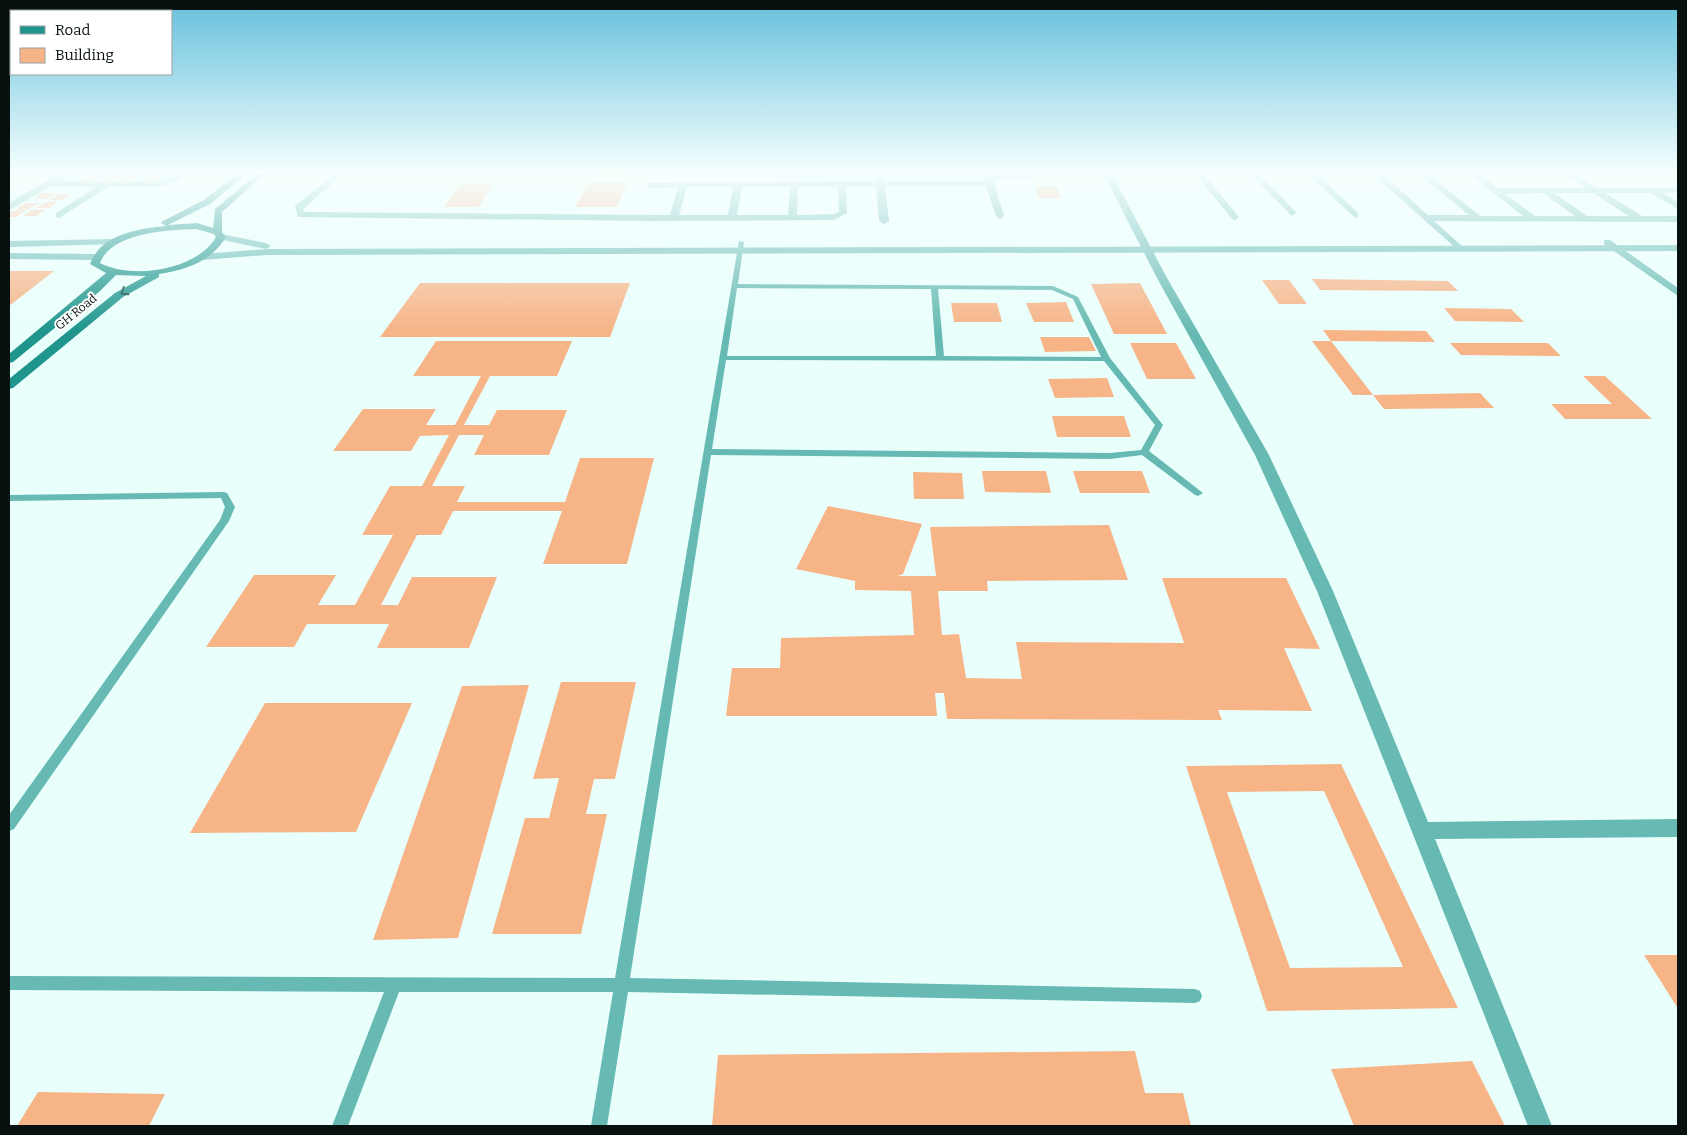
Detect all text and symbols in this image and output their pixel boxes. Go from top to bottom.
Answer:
legend [10,10,172,75]
text: Road [55,21,90,39]
text: Building [55,46,114,64]
one-way arrow [121,286,130,295]
street label: GH Road [53,291,99,333]

